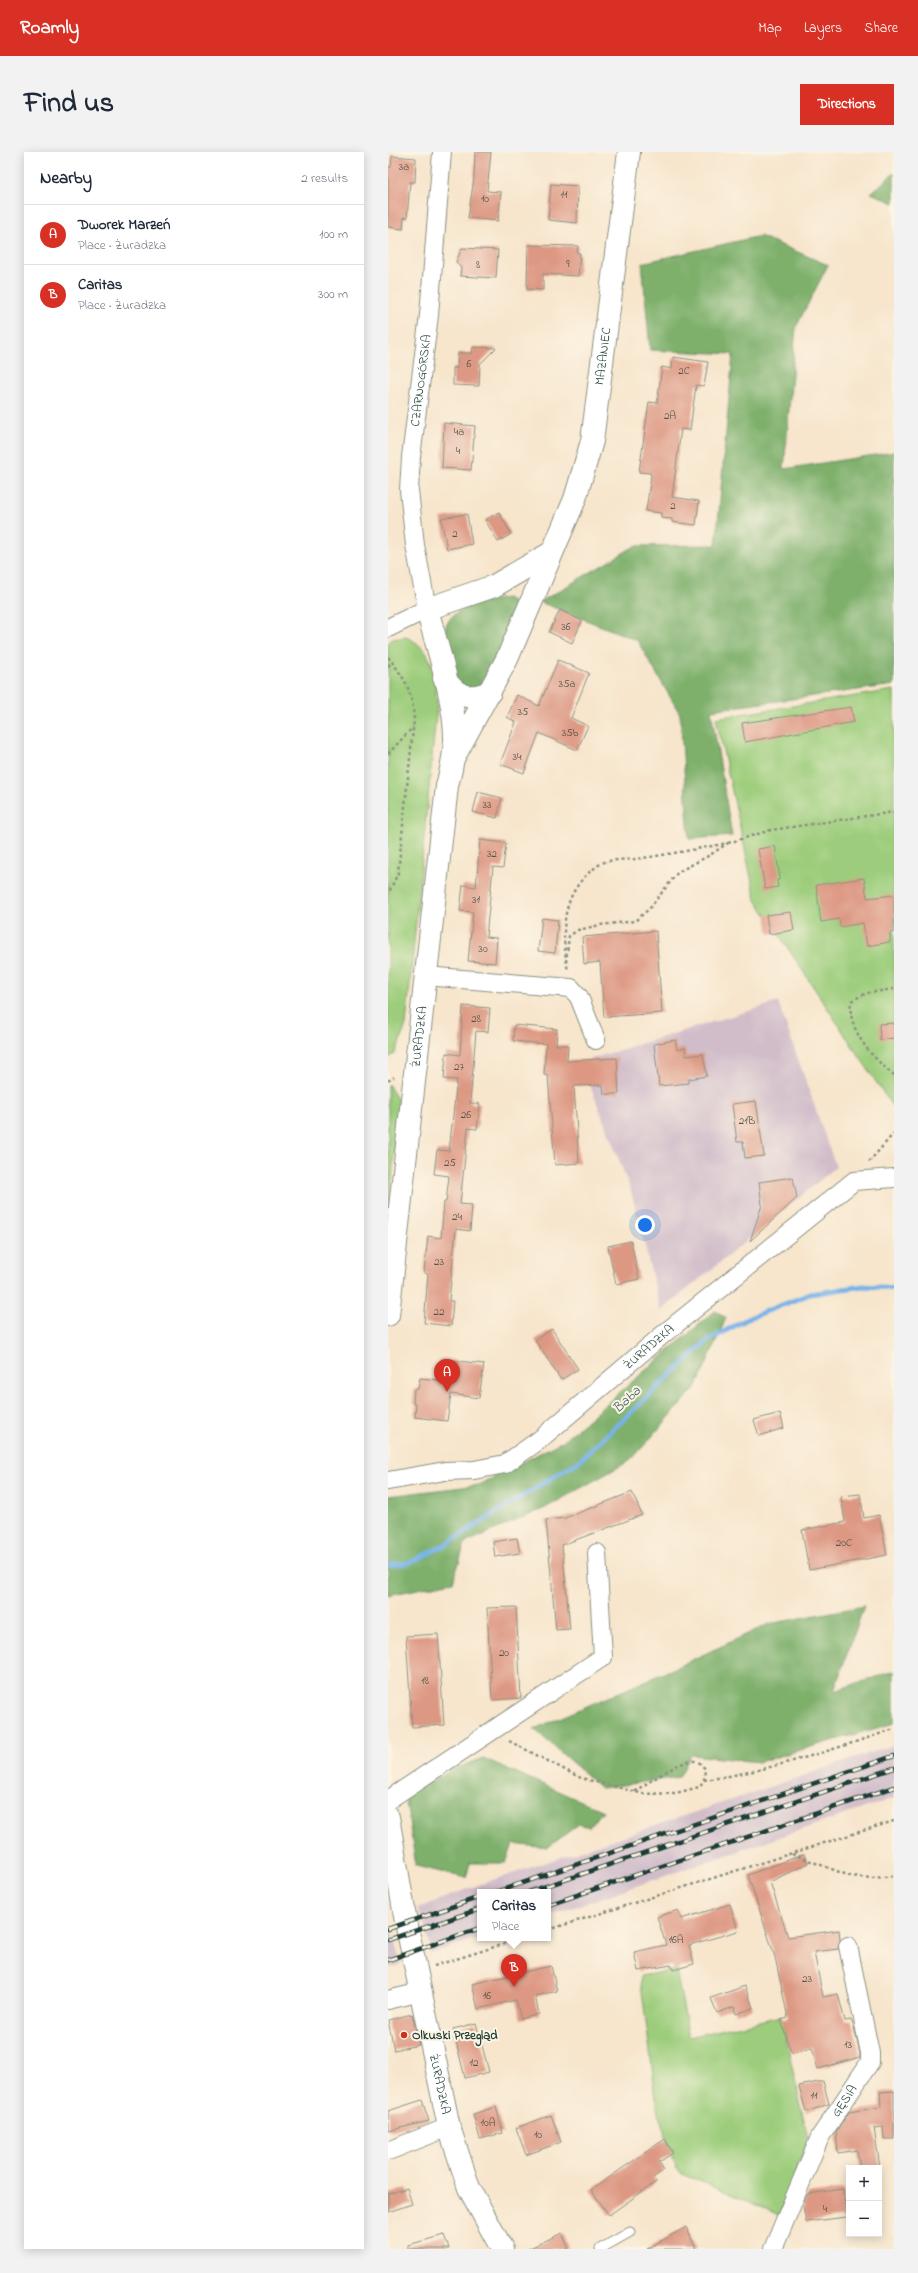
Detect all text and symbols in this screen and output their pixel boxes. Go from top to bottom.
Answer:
text: Roamly [20,15,79,42]
text: Map [758,18,782,39]
text: Layers [804,18,842,39]
text: Share [864,18,898,39]
text: Find us [24,84,114,125]
button: Directions [800,84,894,125]
house number: 3a [399,159,409,175]
text: Nearby [40,166,92,191]
text: 2 results [301,169,348,188]
house number: 11 [561,187,568,203]
house number: 10 [481,191,489,207]
text: Dworek Marzeń [78,214,170,236]
text: A [49,225,57,244]
text: 100 m [319,225,348,244]
text: Place · Żuradzka [78,236,166,255]
house number: 9 [566,256,570,272]
house number: 8 [476,257,480,273]
text: Caritas [78,274,122,296]
text: B [49,285,57,304]
text: 300 m [318,285,348,304]
text: Place · Żuradzka [78,296,166,315]
street label: MAZANIEC [590,326,616,386]
street label: CZARNOGÓRSKA [405,333,436,428]
house number: 6 [467,356,472,372]
house number: 2C [678,363,690,379]
house number: 2A [664,408,676,424]
house number: 4a [454,424,464,440]
house number: 4 [456,443,461,459]
house number: 2 [670,498,676,514]
house number: 2 [452,526,458,542]
house number: 36 [561,619,571,635]
house number: 35a [559,676,575,692]
house number: 35 [518,704,528,720]
house number: 35b [562,725,579,741]
house number: 34 [512,749,522,765]
house number: 33 [482,797,492,813]
house number: 32 [487,846,498,862]
house number: 31 [472,892,481,908]
house number: 30 [478,941,488,957]
street label: ŻURADZKA [406,1005,432,1068]
house number: 28 [471,1011,481,1027]
house number: 27 [454,1059,464,1075]
house number: 26 [461,1107,471,1123]
house number: 21B [739,1113,756,1129]
house number: 25 [444,1155,456,1171]
house number: 24 [452,1209,462,1225]
your location [635,1215,655,1235]
house number: 23 [434,1254,444,1270]
house number: 22 [434,1304,445,1320]
street label: ŻURADZKA [619,1320,678,1374]
pin: A [434,1359,460,1392]
water label: Baba [608,1381,646,1419]
house number: 20C [836,1535,852,1551]
house number: 20 [499,1645,509,1661]
house number: 18 [421,1673,429,1689]
popup [477,1889,551,1941]
text: Caritas [492,1895,536,1917]
text: Place [492,1917,519,1936]
house number: 16A [668,1932,684,1948]
pin: B [501,1954,527,1987]
house number: 23 [802,1971,812,1987]
house number: 16 [483,1988,491,2004]
place label: Olkuski Przegląd [412,2026,498,2047]
marker: Olkuski Przegląd [399,2030,409,2040]
house number: 13 [844,2037,852,2053]
street label: ŻURADZKA [424,2052,456,2116]
house number: 12 [470,2055,479,2071]
street label: GĘSIA [826,2081,862,2121]
house number: 11 [811,2088,818,2104]
house number: 10A [480,2115,496,2131]
house number: 10 [534,2127,542,2143]
map controls [846,2165,882,2237]
button: + [846,2165,882,2201]
house number: 4 [823,2201,828,2217]
button: − [846,2201,882,2237]

